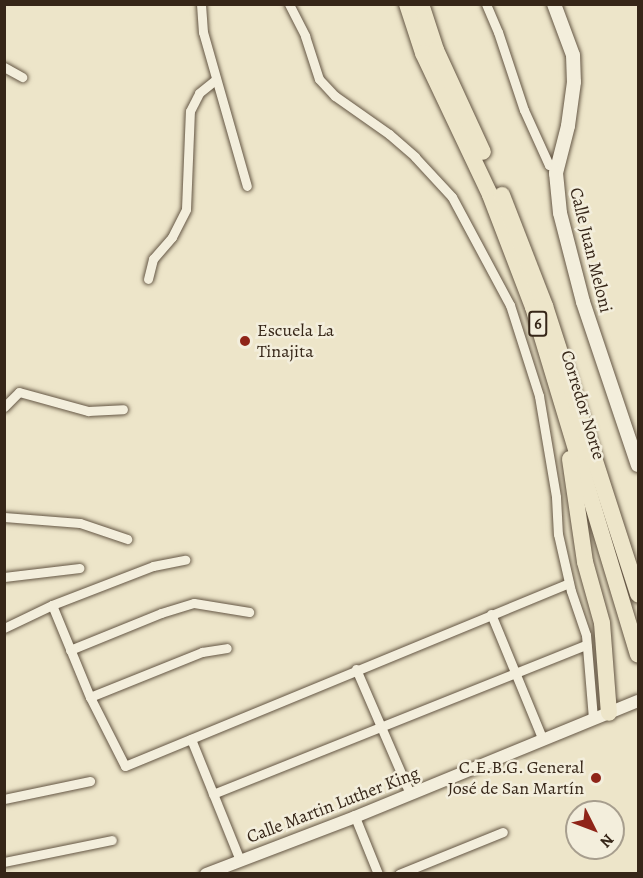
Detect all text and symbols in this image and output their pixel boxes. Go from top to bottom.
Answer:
street label: Calle Juan Meloni [565,185,617,315]
road number: 6 [528,311,548,337]
place label: Escuela La Tinajita [257,320,334,362]
marker: Escuela La Tinajita [238,334,252,348]
street label: Corredor Norte [556,348,610,462]
place label: C.E.B.G. General José de San Martín [447,757,584,800]
street label: Calle Martin Luther King [244,762,422,848]
marker: C.E.B.G. General José de San Martín [589,771,603,785]
north arrow [565,800,625,860]
text: N [595,829,619,852]

